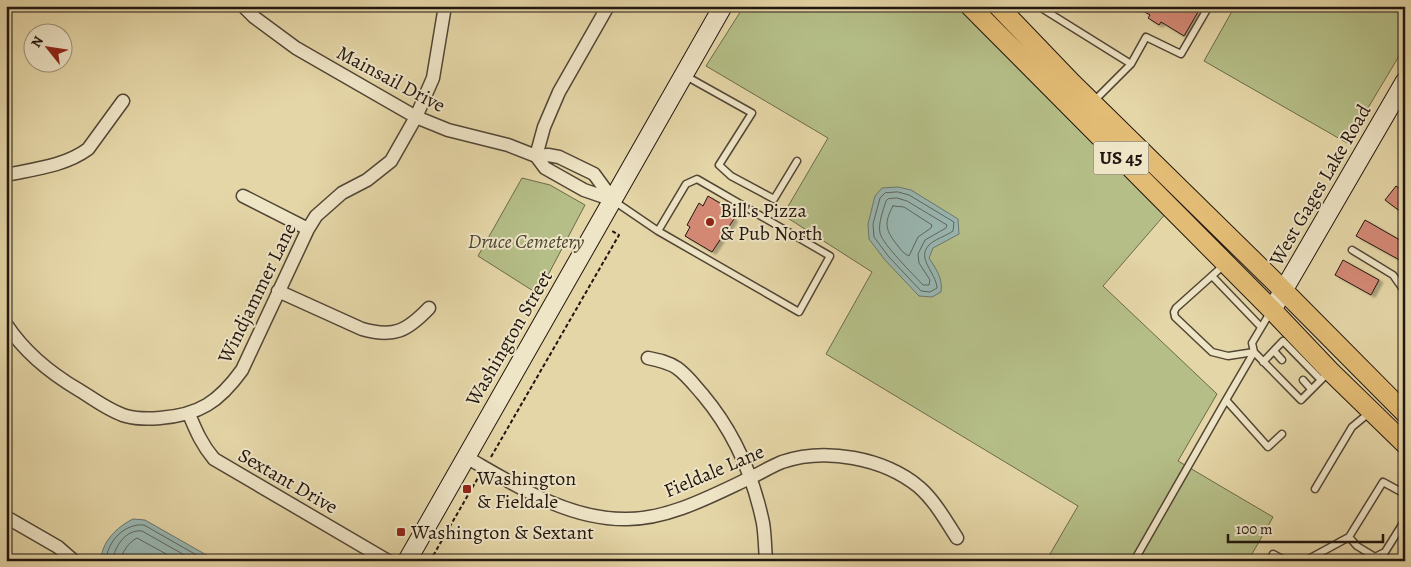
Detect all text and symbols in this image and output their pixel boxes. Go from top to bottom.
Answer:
north arrow [22,22,72,72]
text: N [26,33,48,51]
street label: Mainsail Drive [332,39,450,119]
street label: West Gages Lake Road [1262,99,1377,271]
road number: US 45 [1094,142,1148,174]
place label: Bill's Pizza & Pub North [720,197,823,247]
marker: Bill's Pizza & Pub North [704,216,716,228]
street label: Windjammer Lane [211,218,303,368]
park label: Druce Cemetery [468,228,585,255]
street label: Washington Street [459,265,559,412]
street label: Fieldale Lane [660,438,768,504]
street label: Sextant Drive [233,442,343,520]
place label: Washington & Fieldale [476,465,576,515]
marker: Washington & Fieldale [461,483,473,495]
scale bar [1228,512,1384,544]
place label: Washington & Sextant [410,519,594,546]
text: 100 m [1236,519,1273,539]
marker: Washington & Sextant [395,526,407,538]

